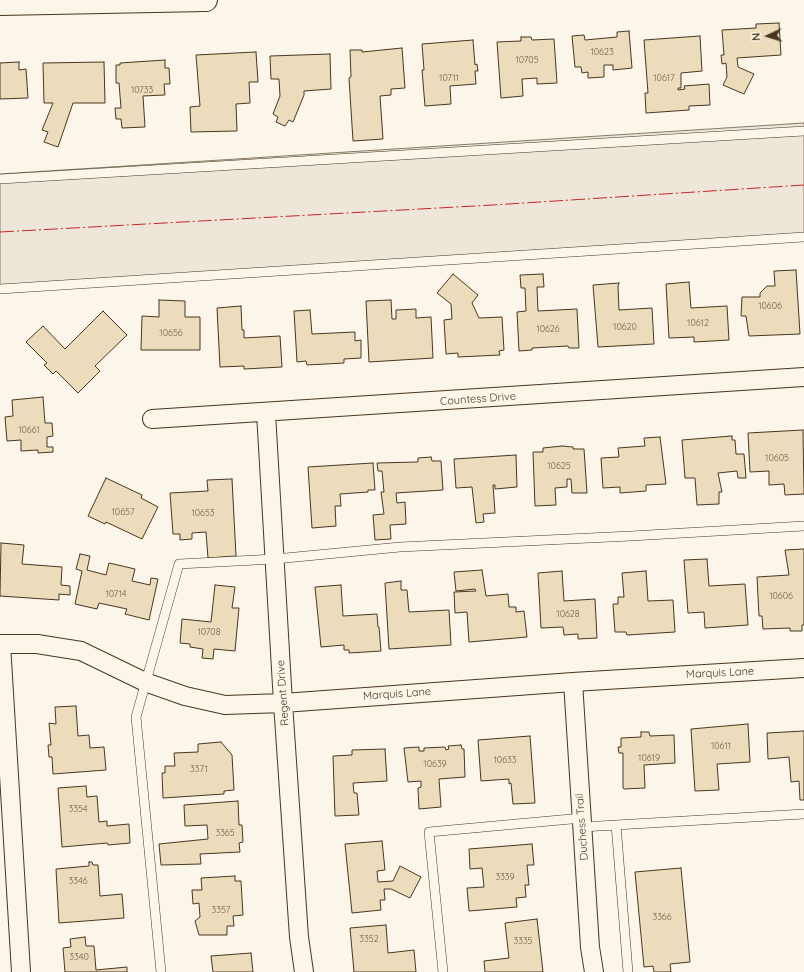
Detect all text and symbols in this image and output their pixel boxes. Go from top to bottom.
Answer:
north arrow [748,16,788,56]
text: N [749,32,763,41]
house number: 10623 [590,47,614,57]
house number: 10705 [515,55,539,65]
house number: 10711 [439,73,459,83]
house number: 10617 [653,73,675,83]
house number: 10733 [131,85,153,95]
house number: 10606 [758,301,782,311]
house number: 10612 [687,318,709,328]
house number: 10620 [613,322,637,332]
house number: 10626 [536,324,560,334]
house number: 10656 [159,328,183,338]
street label: Countess Drive [440,390,516,408]
house number: 10661 [18,425,40,435]
house number: 10605 [765,453,789,463]
house number: 10625 [547,461,571,471]
house number: 10657 [111,507,135,517]
house number: 10653 [191,508,215,518]
house number: 10714 [105,589,127,599]
house number: 10606 [769,591,793,601]
house number: 10628 [556,609,580,619]
house number: 10708 [197,627,221,637]
street label: Regent Drive [274,660,292,726]
street label: Marquis Lane [686,665,754,681]
street label: Marquis Lane [362,685,432,703]
house number: 10611 [711,741,731,751]
house number: 10619 [638,753,660,763]
house number: 10633 [494,755,516,765]
house number: 10639 [423,759,447,769]
house number: 3371 [190,764,208,774]
street label: Duchess Trail [573,793,591,861]
house number: 3354 [68,804,88,814]
house number: 3365 [215,828,235,838]
house number: 3339 [495,872,515,882]
house number: 3346 [68,876,88,886]
house number: 3357 [212,905,230,915]
house number: 3366 [652,912,672,922]
house number: 3352 [359,934,379,944]
house number: 3335 [513,936,533,946]
house number: 3340 [69,952,89,962]

